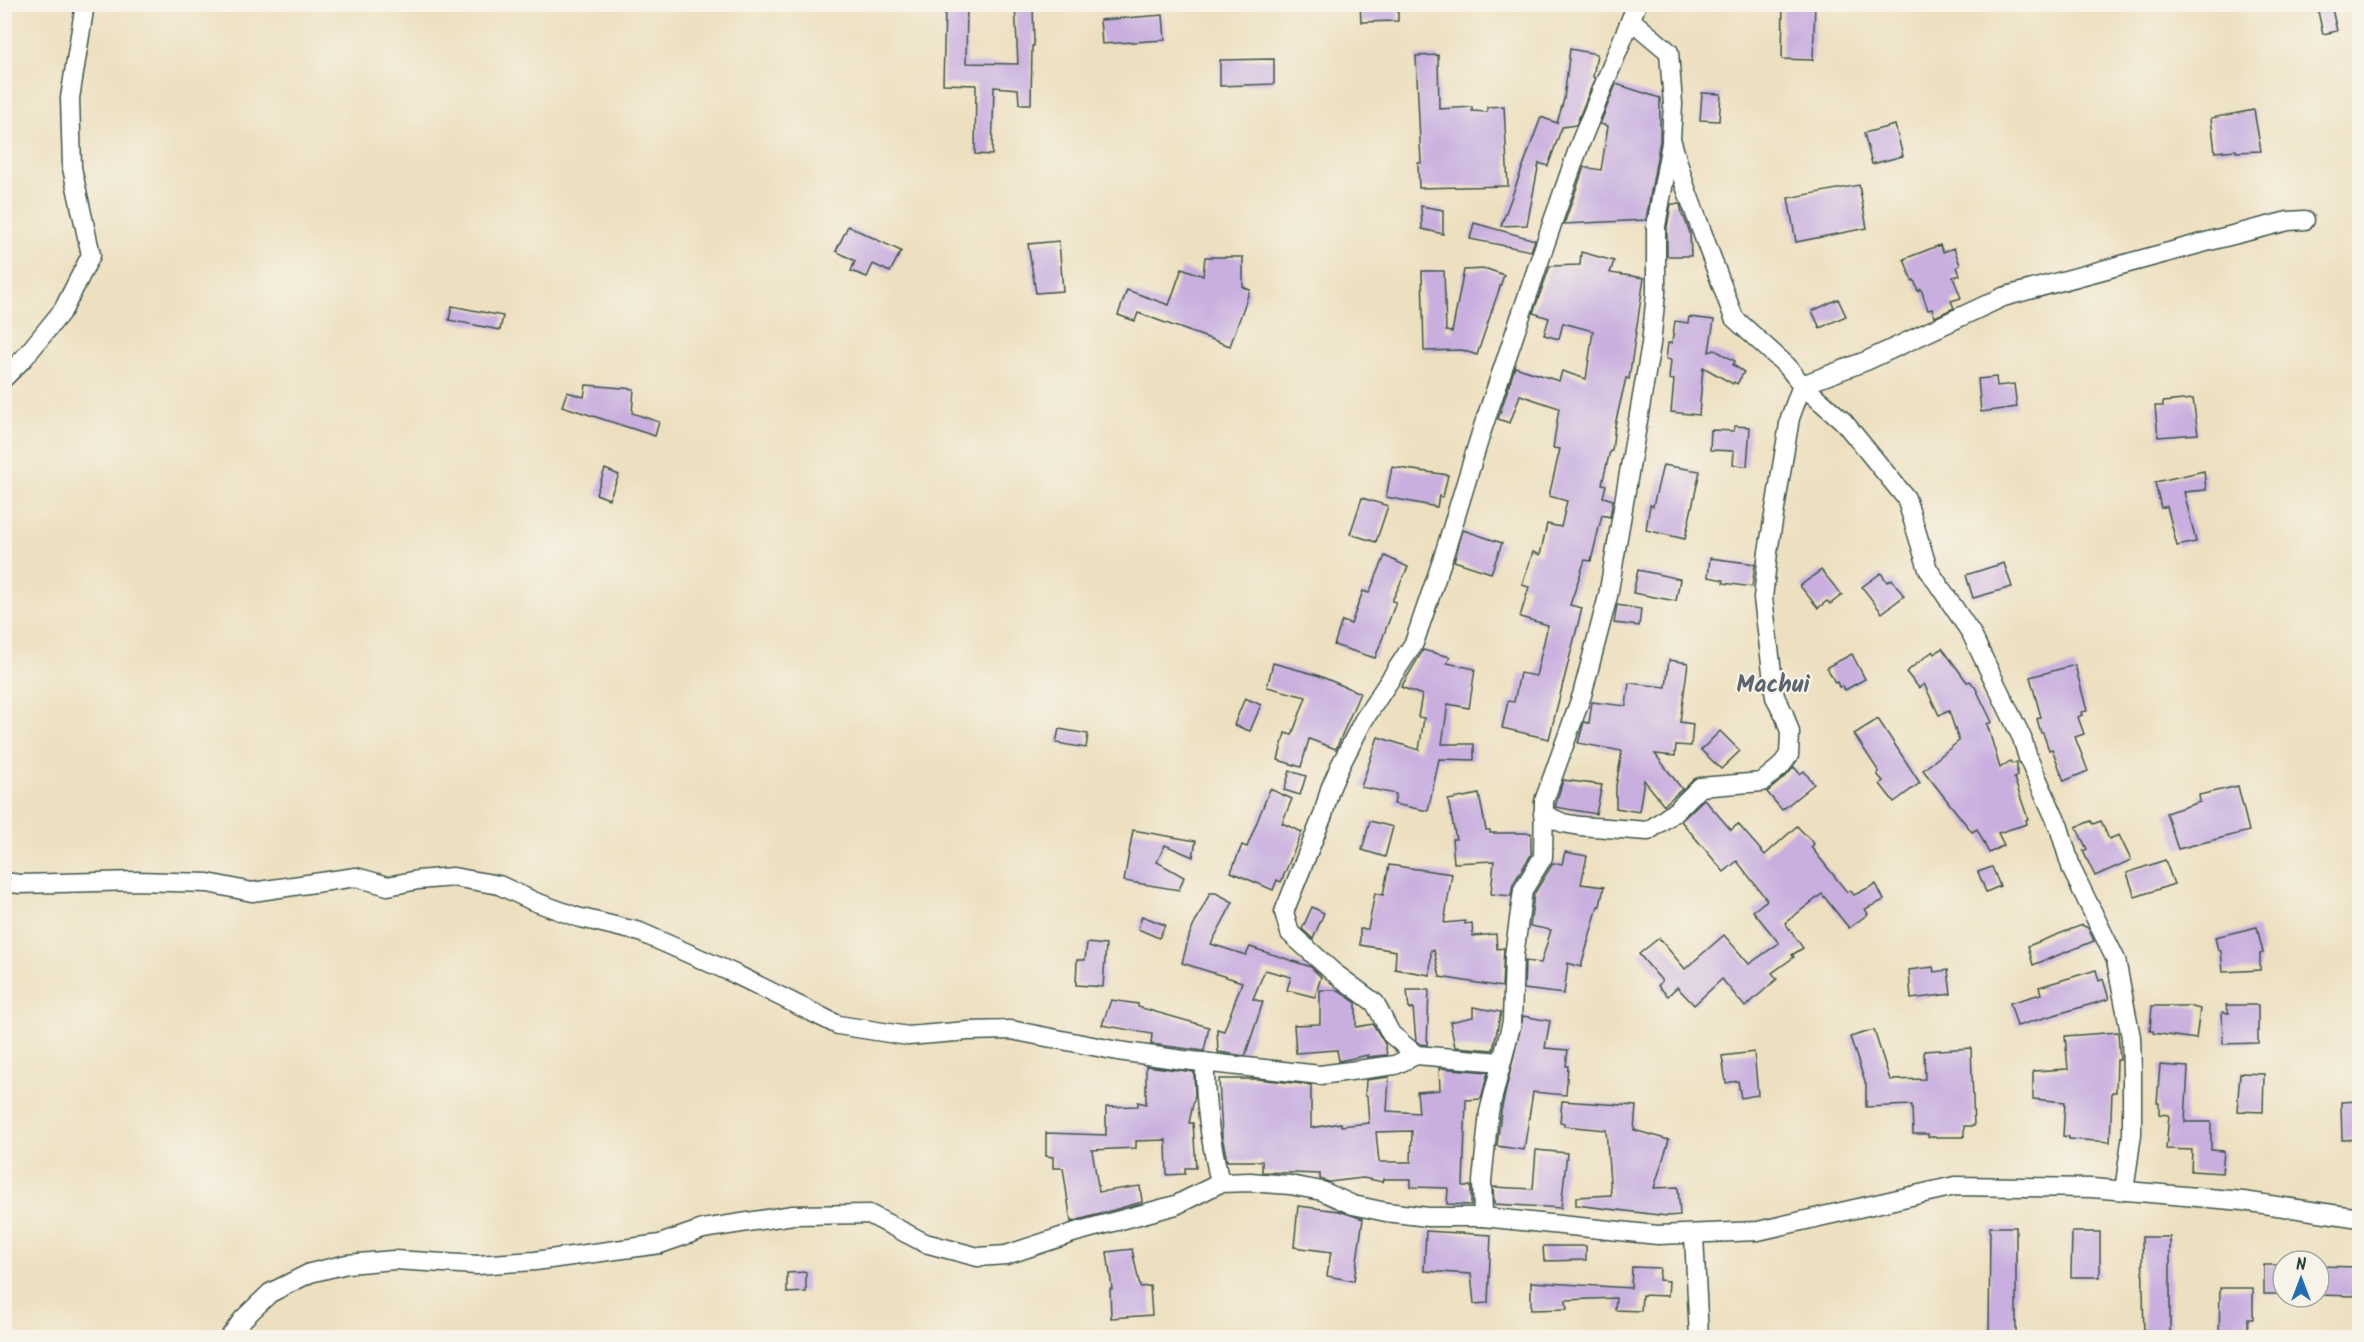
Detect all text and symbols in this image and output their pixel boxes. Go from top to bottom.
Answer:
district label: Machui [1736,666,1811,705]
north arrow [2271,1249,2331,1309]
text: N [2296,1253,2306,1278]

